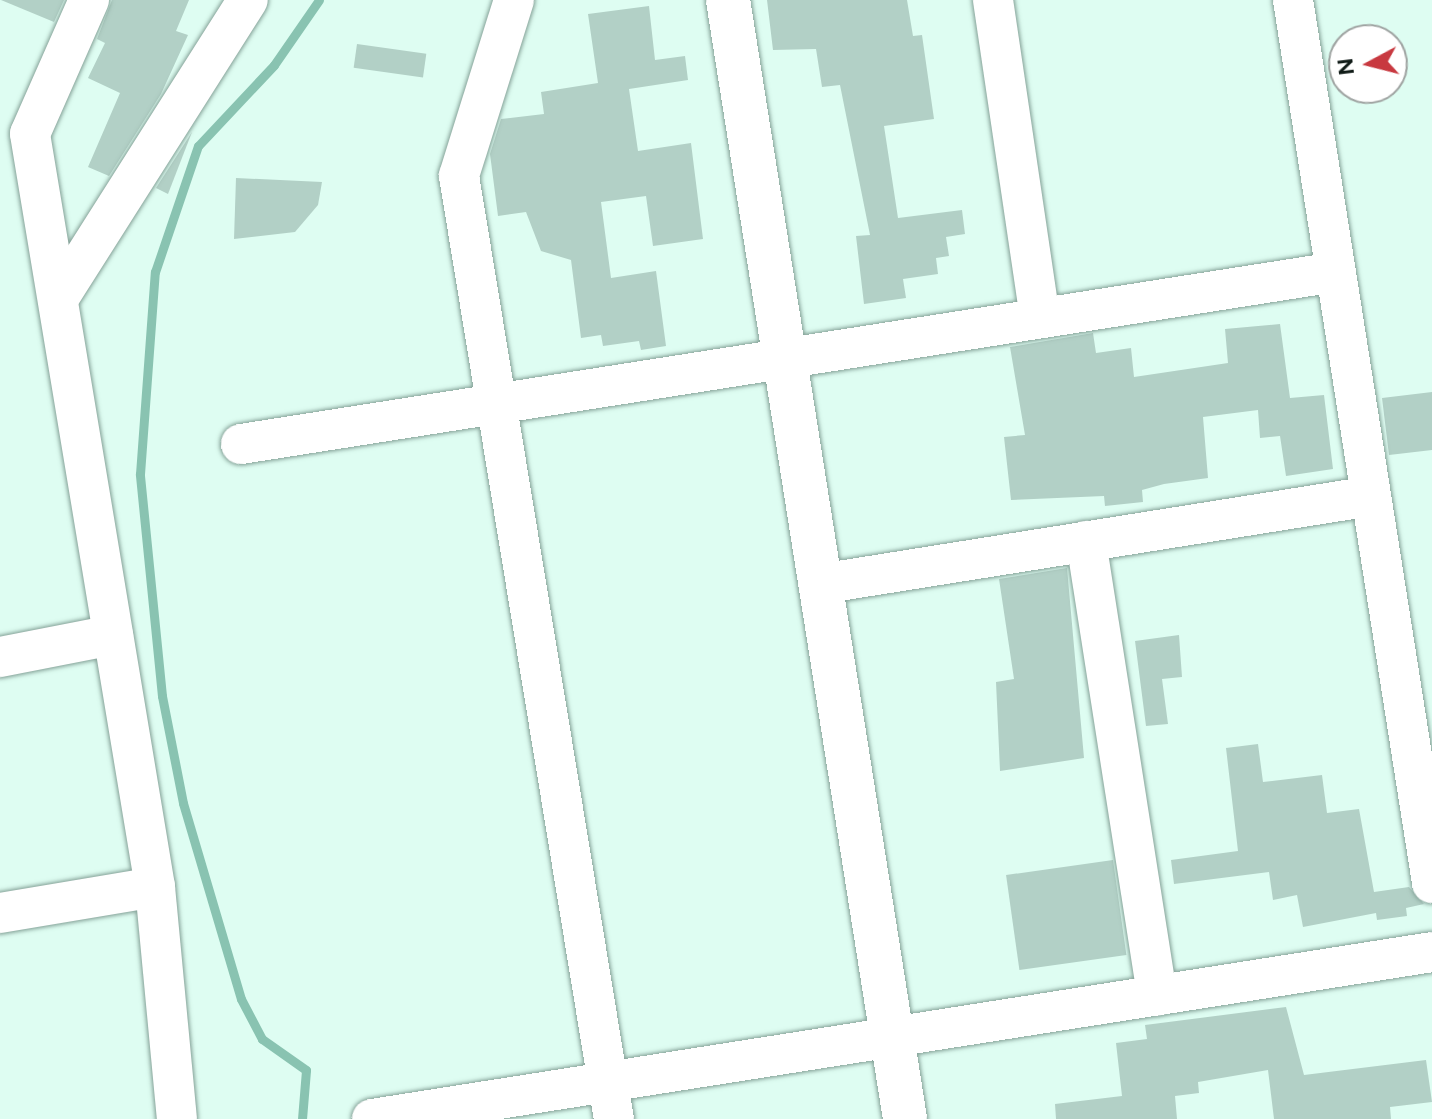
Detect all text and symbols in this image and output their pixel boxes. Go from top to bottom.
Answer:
north arrow [1328,24,1408,104]
text: N [1331,57,1360,77]

